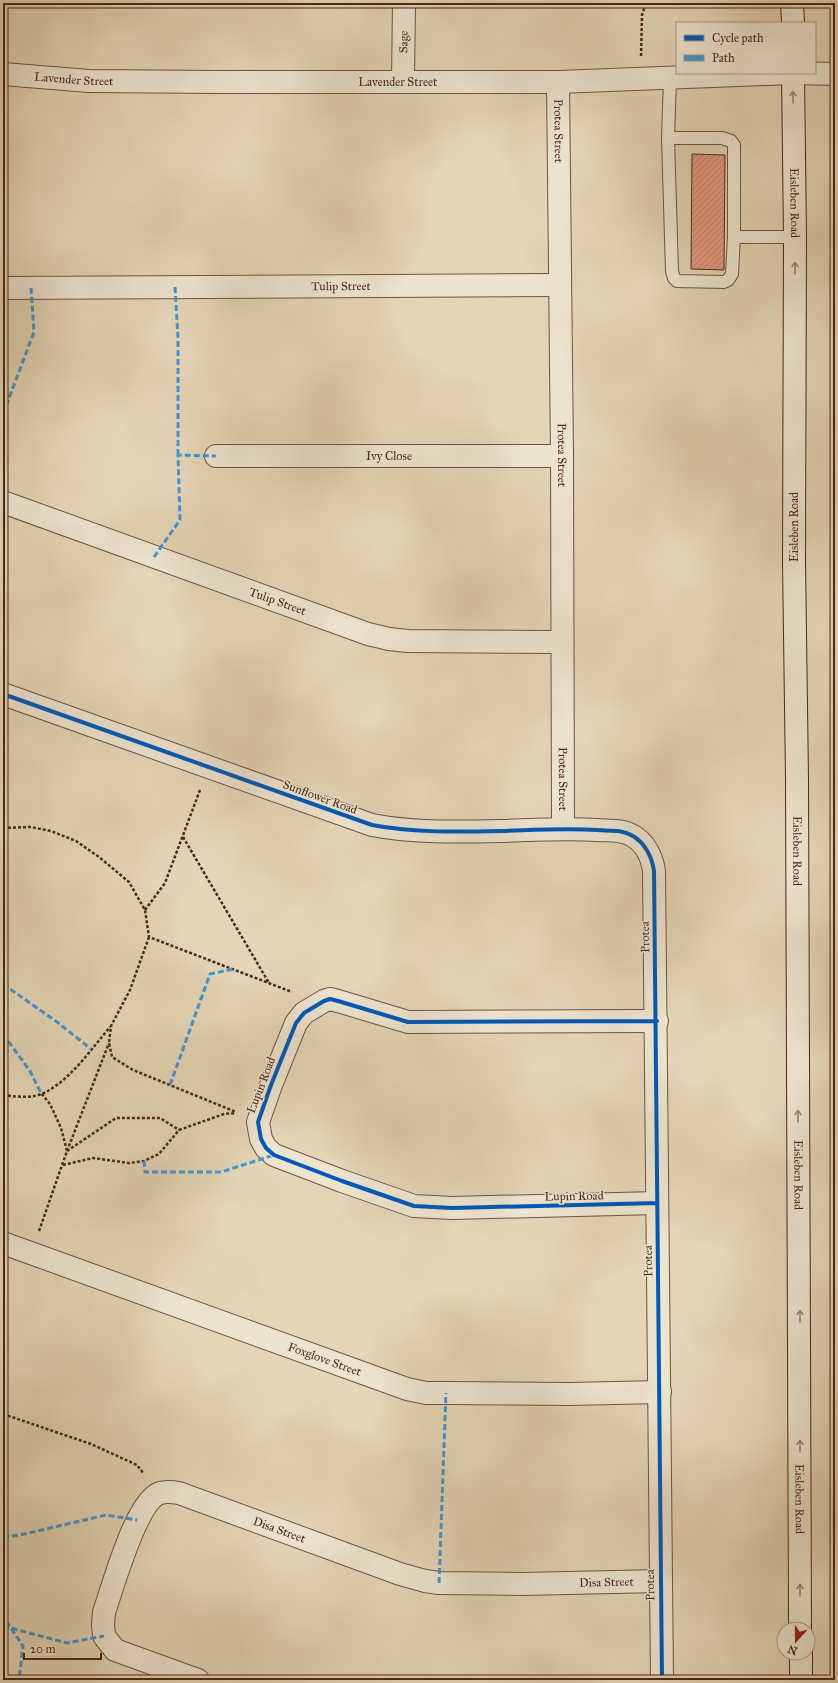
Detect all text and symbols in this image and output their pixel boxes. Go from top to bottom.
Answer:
legend [676,22,816,74]
street label: Sage [396,31,412,53]
text: Cycle path [712,31,764,45]
text: Path [712,51,735,65]
street label: Lavender Street [34,70,114,88]
street label: Lavender Street [358,75,438,89]
one-way arrow [790,91,797,104]
street label: Protea Street [551,99,566,164]
street label: Eisleben Road [787,168,802,238]
one-way arrow [791,262,799,275]
street label: Tulip Street [311,279,372,293]
street label: Protea Street [555,423,569,488]
street label: Ivy Close [366,449,412,463]
street label: Eisleben Road [787,492,801,562]
street label: Tulip Street [247,585,309,618]
street label: Protea Street [556,747,570,812]
street label: Sunflower Road [281,777,359,817]
street label: Eisleben Road [790,816,804,886]
street label: Protea [638,920,652,953]
street label: Lupin Road [244,1055,278,1115]
one-way arrow [795,1110,802,1123]
street label: Eisleben Road [791,1140,806,1210]
street label: Lupin Road [544,1188,604,1204]
street label: Protea [641,1244,655,1277]
one-way arrow [796,1310,804,1323]
street label: Foxglove Street [286,1340,364,1379]
one-way arrow [796,1440,804,1453]
street label: Eisleben Road [792,1464,807,1534]
street label: Disa Street [251,1514,308,1546]
street label: Protea [643,1568,657,1601]
street label: Disa Street [579,1575,635,1590]
one-way arrow [796,1584,804,1597]
north arrow [776,1621,816,1661]
scale bar [24,1635,101,1661]
text: 20 m [30,1642,56,1656]
text: N [785,1642,799,1658]

